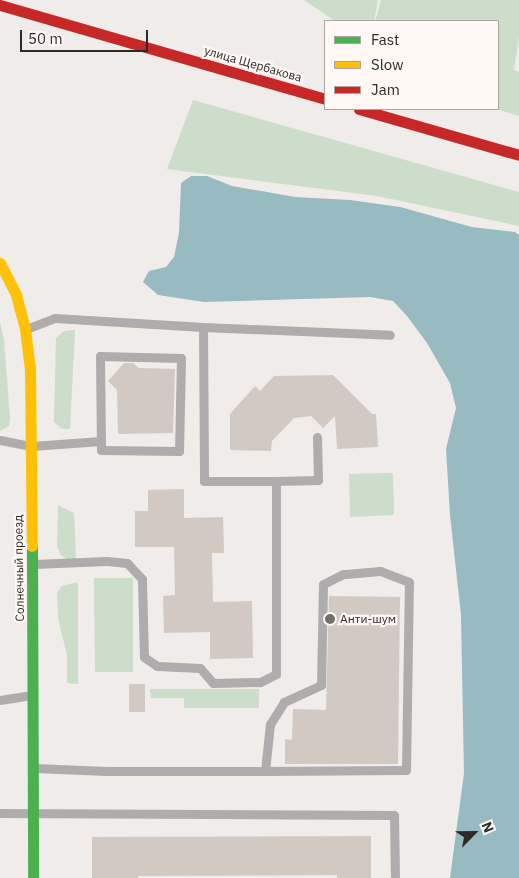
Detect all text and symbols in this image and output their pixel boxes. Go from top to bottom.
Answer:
scale bar [22,20,150,52]
legend [324,20,499,110]
text: 50 m [28,29,63,48]
text: Fast [371,30,399,49]
street label: улица Щербакова [203,43,303,85]
text: Slow [371,55,404,74]
text: Jam [371,80,400,99]
street label: Солнечный проезд [11,514,27,622]
place label: Анти-шум [340,612,396,626]
marker: Анти-шум [324,613,336,625]
north arrow [449,808,499,858]
text: N [478,819,498,835]

